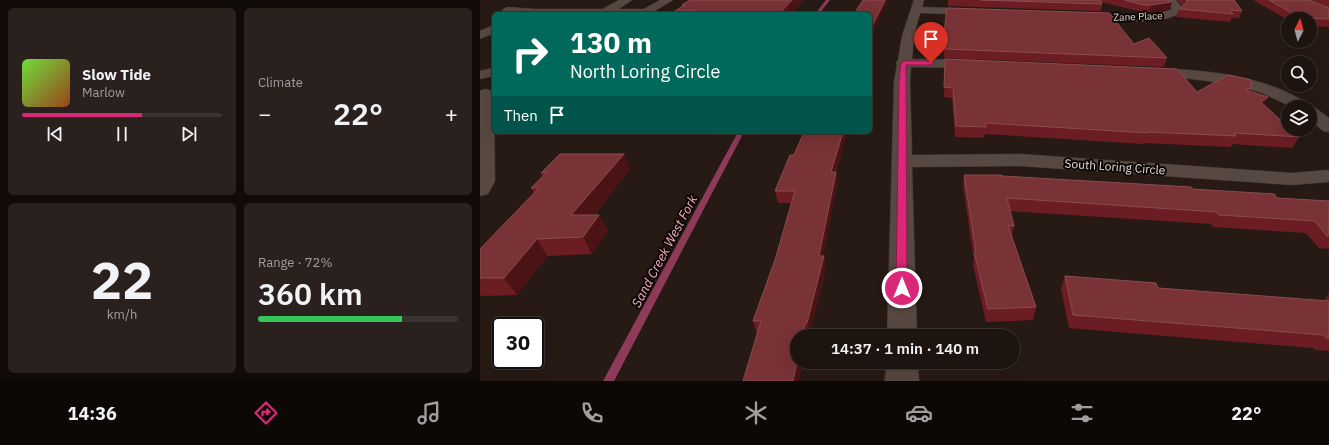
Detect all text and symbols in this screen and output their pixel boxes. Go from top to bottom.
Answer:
street label: Zane Place [1113,9,1163,24]
north arrow [1281,12,1317,48]
map controls [1281,12,1317,136]
pin [914,22,948,63]
text: 130 m [570,24,652,61]
icon: right [504,28,556,80]
icon: arrive [920,28,942,50]
button: search [1281,56,1317,92]
text: North Loring Circle [570,60,720,83]
text: Slow Tide [82,65,151,84]
text: Climate [258,74,303,91]
text: Marlow [82,84,125,101]
text: 22° [333,94,383,133]
text: − [258,99,271,128]
text: + [445,99,458,128]
button: layers [1281,100,1317,136]
icon: arrive [546,104,568,126]
text: Then [504,106,538,125]
icon: previous [44,123,66,145]
icon: pause [111,123,133,145]
icon: next [178,123,200,145]
street label: South Loring Circle [1064,155,1166,178]
water label: Sand Creek West Fork [628,192,701,310]
text: 22 [91,246,153,313]
text: Range · 72% [258,254,332,271]
position arrow [881,267,923,309]
text: 360 km [258,274,363,313]
text: km/h [107,306,137,323]
speed limit sign: 30 [492,317,544,369]
text: 14:37 · 1 min · 140 m [831,339,979,358]
icon: directions [252,399,280,427]
icon: music [415,399,443,427]
icon: phone [578,399,606,427]
icon: climate [742,399,770,427]
icon: car [905,399,933,427]
icon: filters [1068,399,1096,427]
text: 14:36 [68,402,117,425]
text: 22° [1231,402,1261,425]

